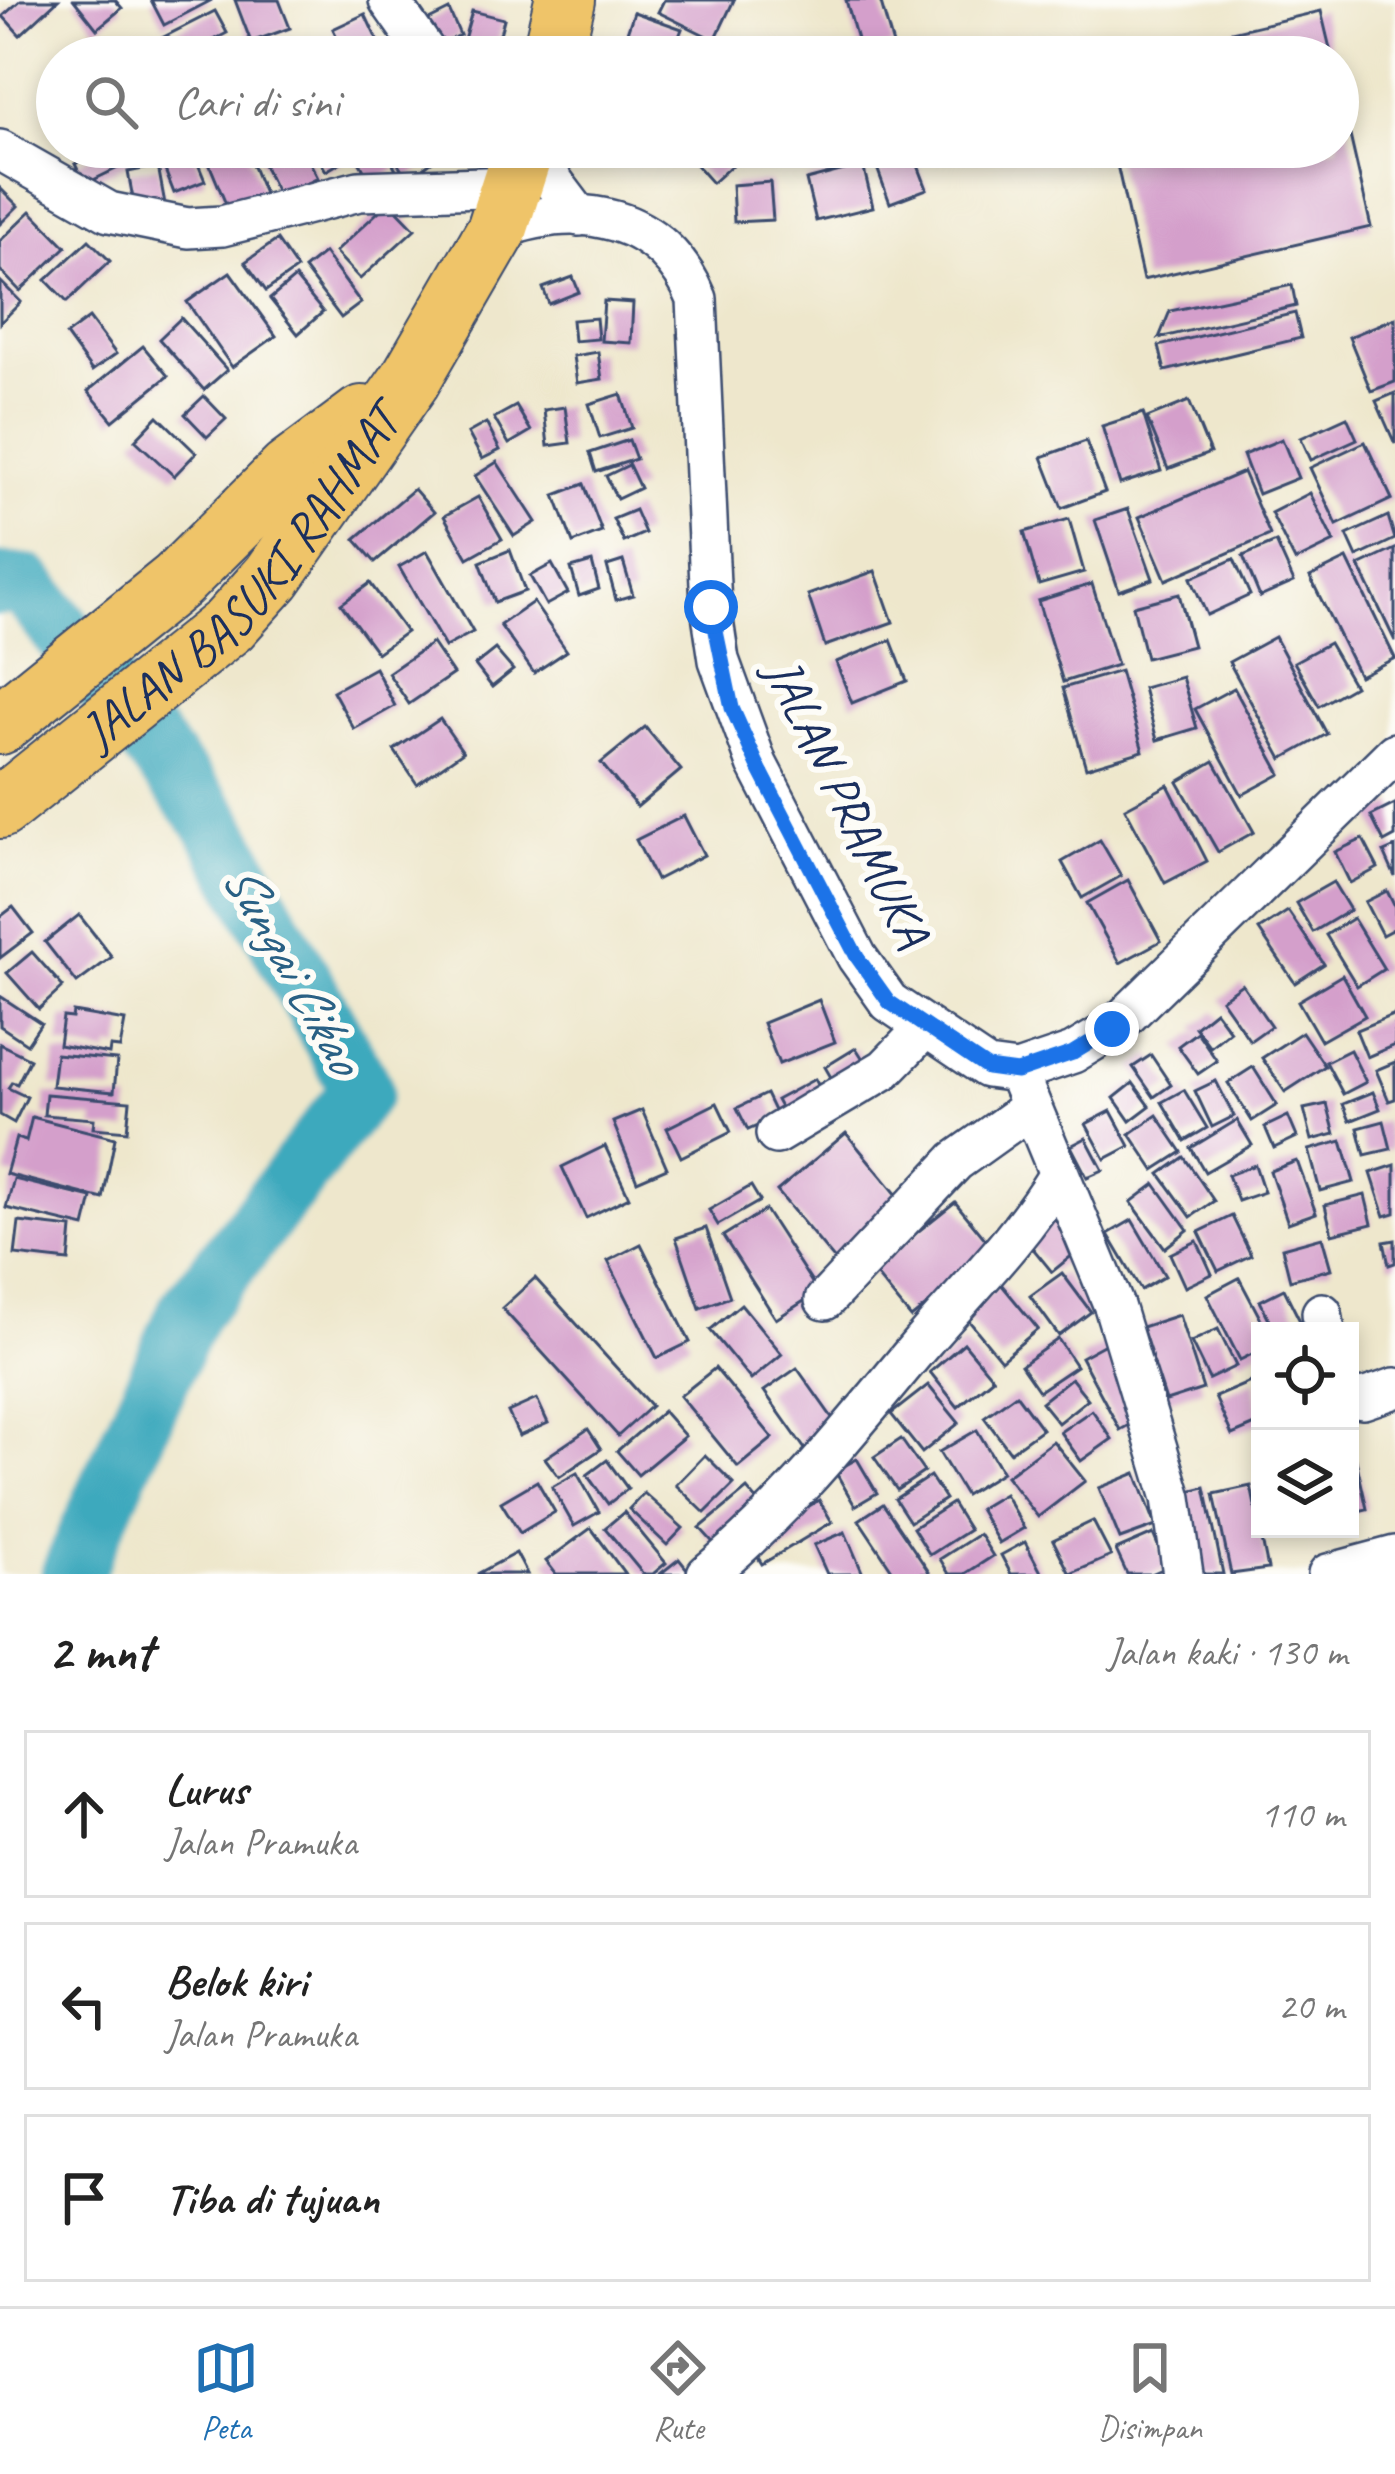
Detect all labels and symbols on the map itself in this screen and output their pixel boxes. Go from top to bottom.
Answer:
street label: JALAN BASUKI RAHMAT [65,385,420,765]
route start [684,580,738,634]
street label: JALAN PRAMUKA [749,645,946,958]
water label: Sungai Cikao [208,850,382,1090]
route end [1085,1002,1139,1056]

